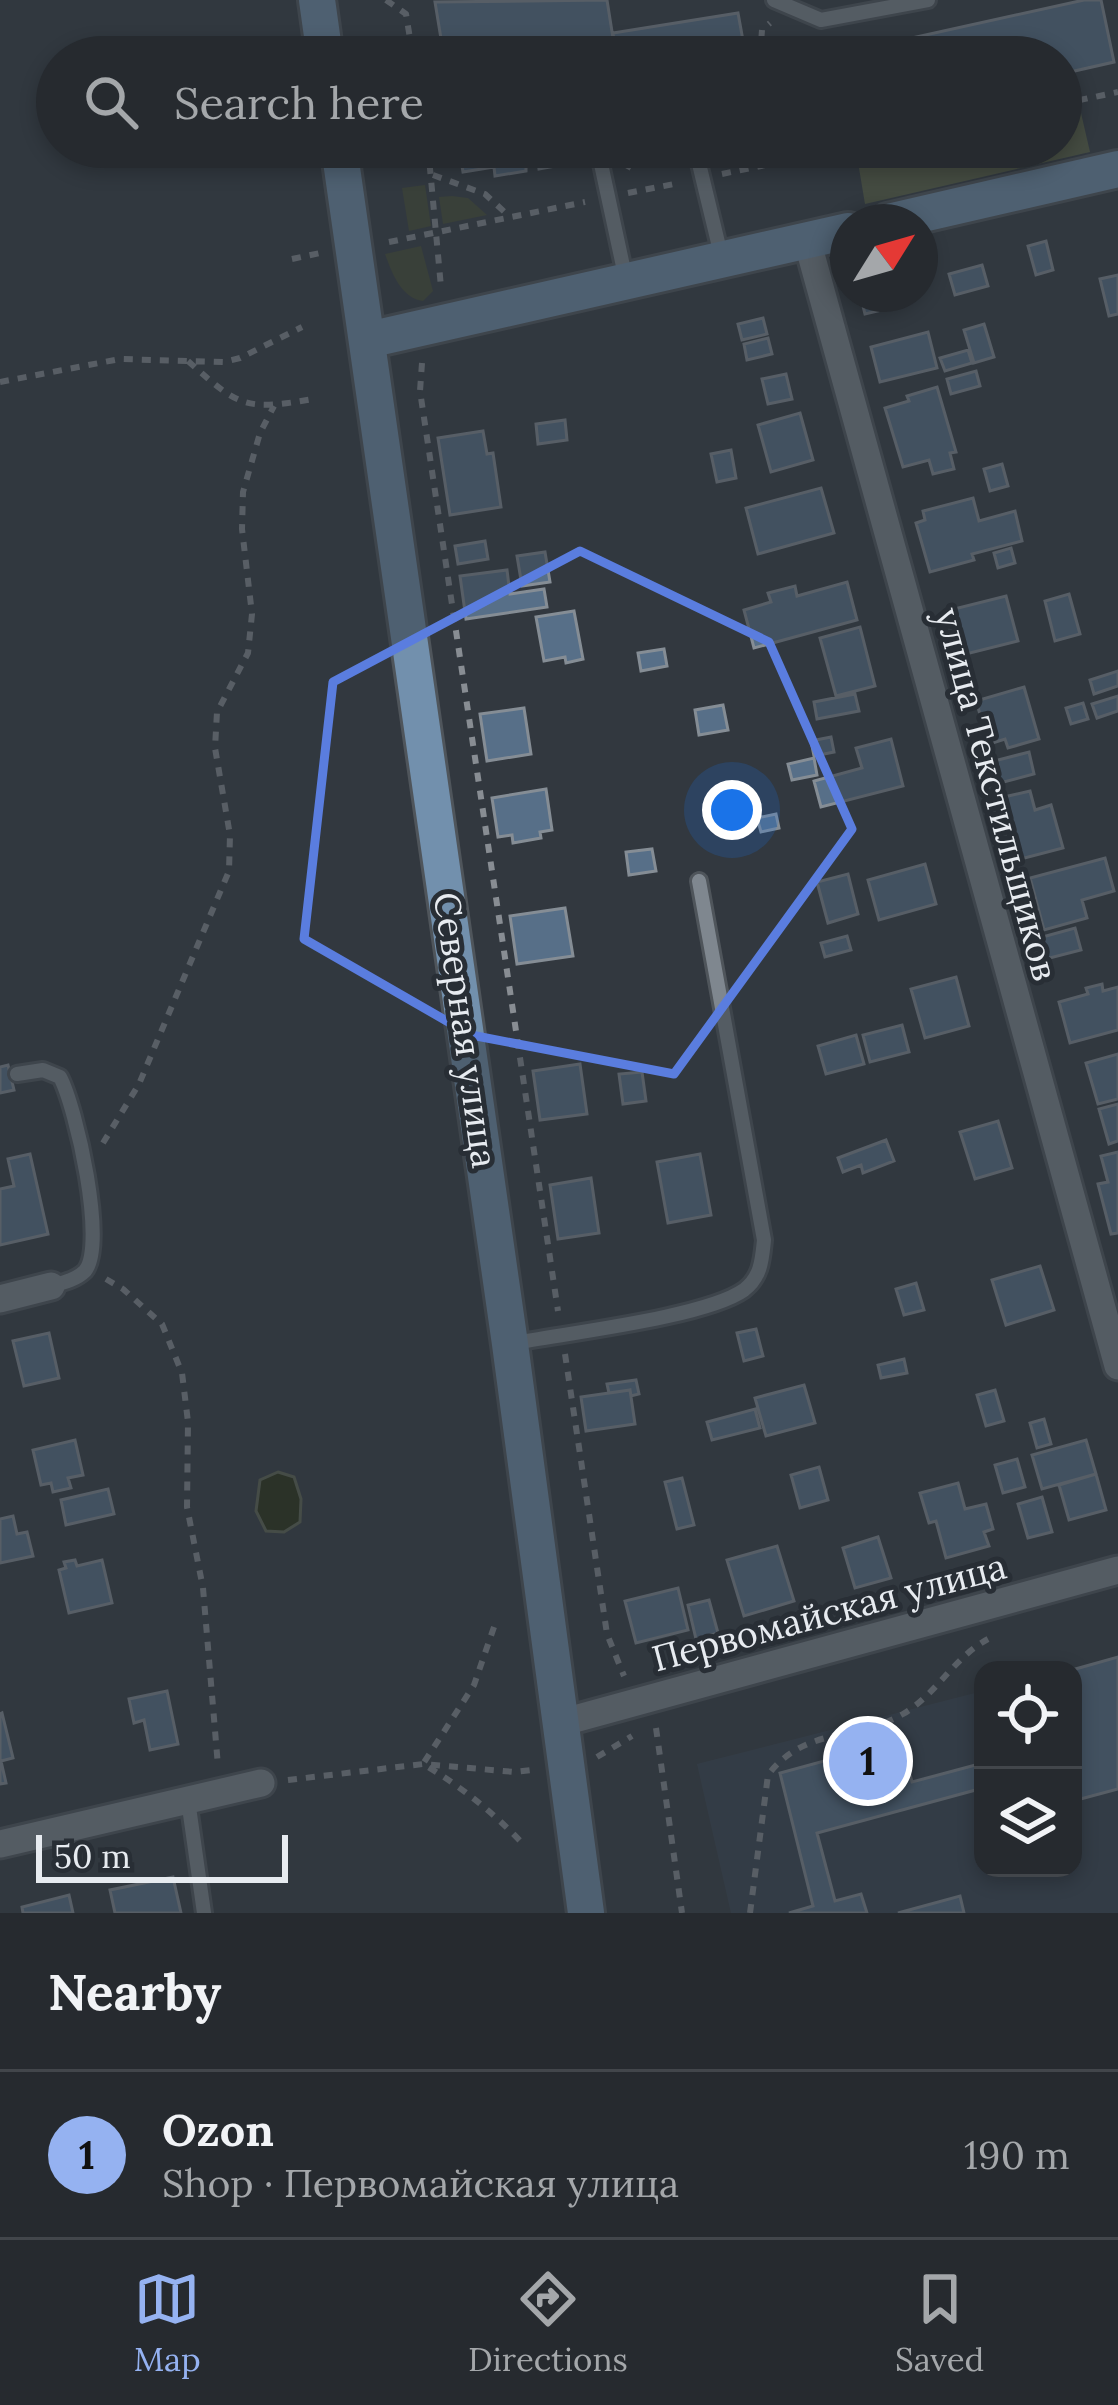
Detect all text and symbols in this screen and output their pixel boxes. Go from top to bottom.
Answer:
search box [36,36,1082,168]
icon: search [78,69,144,135]
text: Search here [174,74,424,131]
north arrow [830,204,938,312]
street label: улица Текстильщиков [925,603,1069,985]
your location [702,780,762,840]
street label: Северная улица [424,889,508,1171]
street label: Первомайская улица [647,1543,1011,1681]
map controls [974,1661,1082,1877]
button: locate [974,1661,1082,1769]
pin: 1 [829,1716,907,1806]
button: layers [974,1769,1082,1877]
scale bar [36,1829,288,1882]
text: 50 m [54,1835,131,1877]
text: Nearby [48,1959,221,2024]
text: Ozon [162,2101,274,2158]
text: 1 [79,2130,95,2180]
text: 190 m [964,2130,1070,2180]
text: Shop · Первомайская улица [162,2158,679,2208]
tab: Map [134,2266,201,2380]
tab: Directions [468,2266,628,2380]
tab: Saved [895,2266,984,2380]

